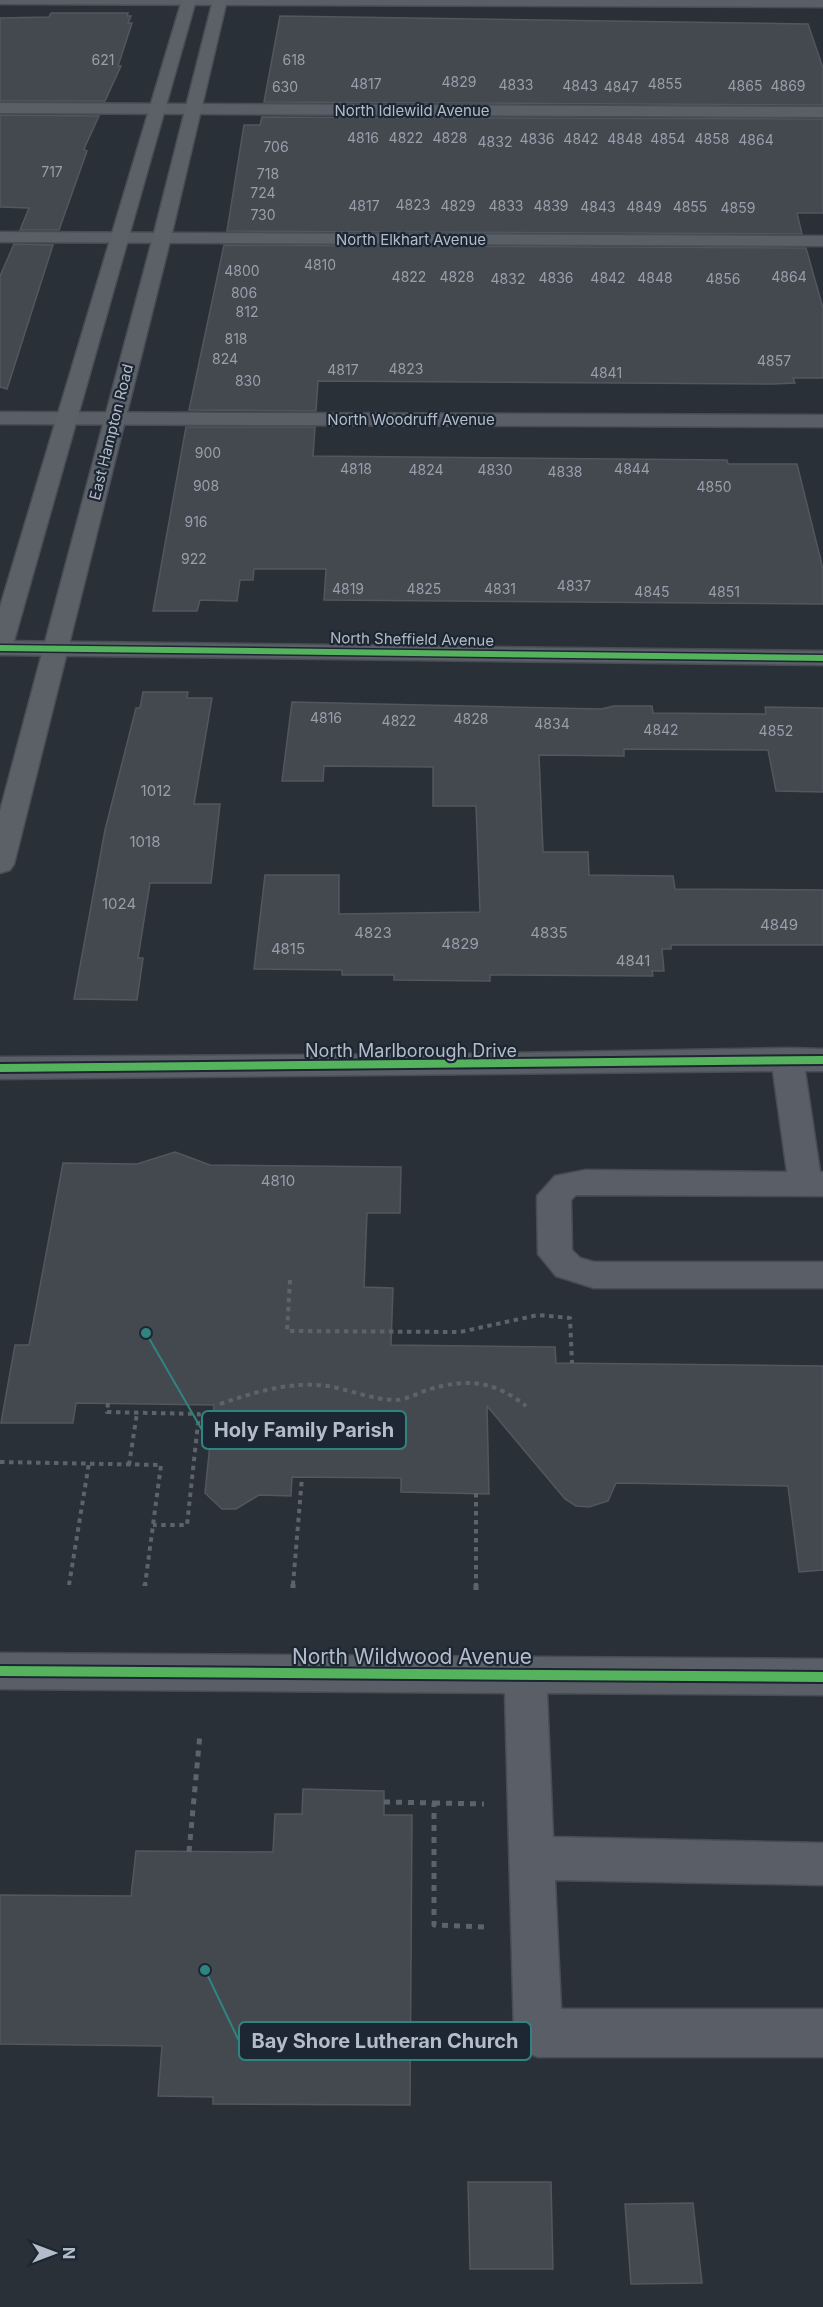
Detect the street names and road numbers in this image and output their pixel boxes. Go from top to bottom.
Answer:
street label: North Idlewild Avenue [334,101,490,120]
street label: North Elkhart Avenue [336,230,486,249]
street label: East Hampton Road [85,362,137,502]
street label: North Woodruff Avenue [327,410,495,429]
street label: North Sheffield Avenue [330,628,494,650]
street label: North Marlborough Drive [305,1040,517,1061]
street label: North Wildwood Avenue [292,1644,532,1669]

